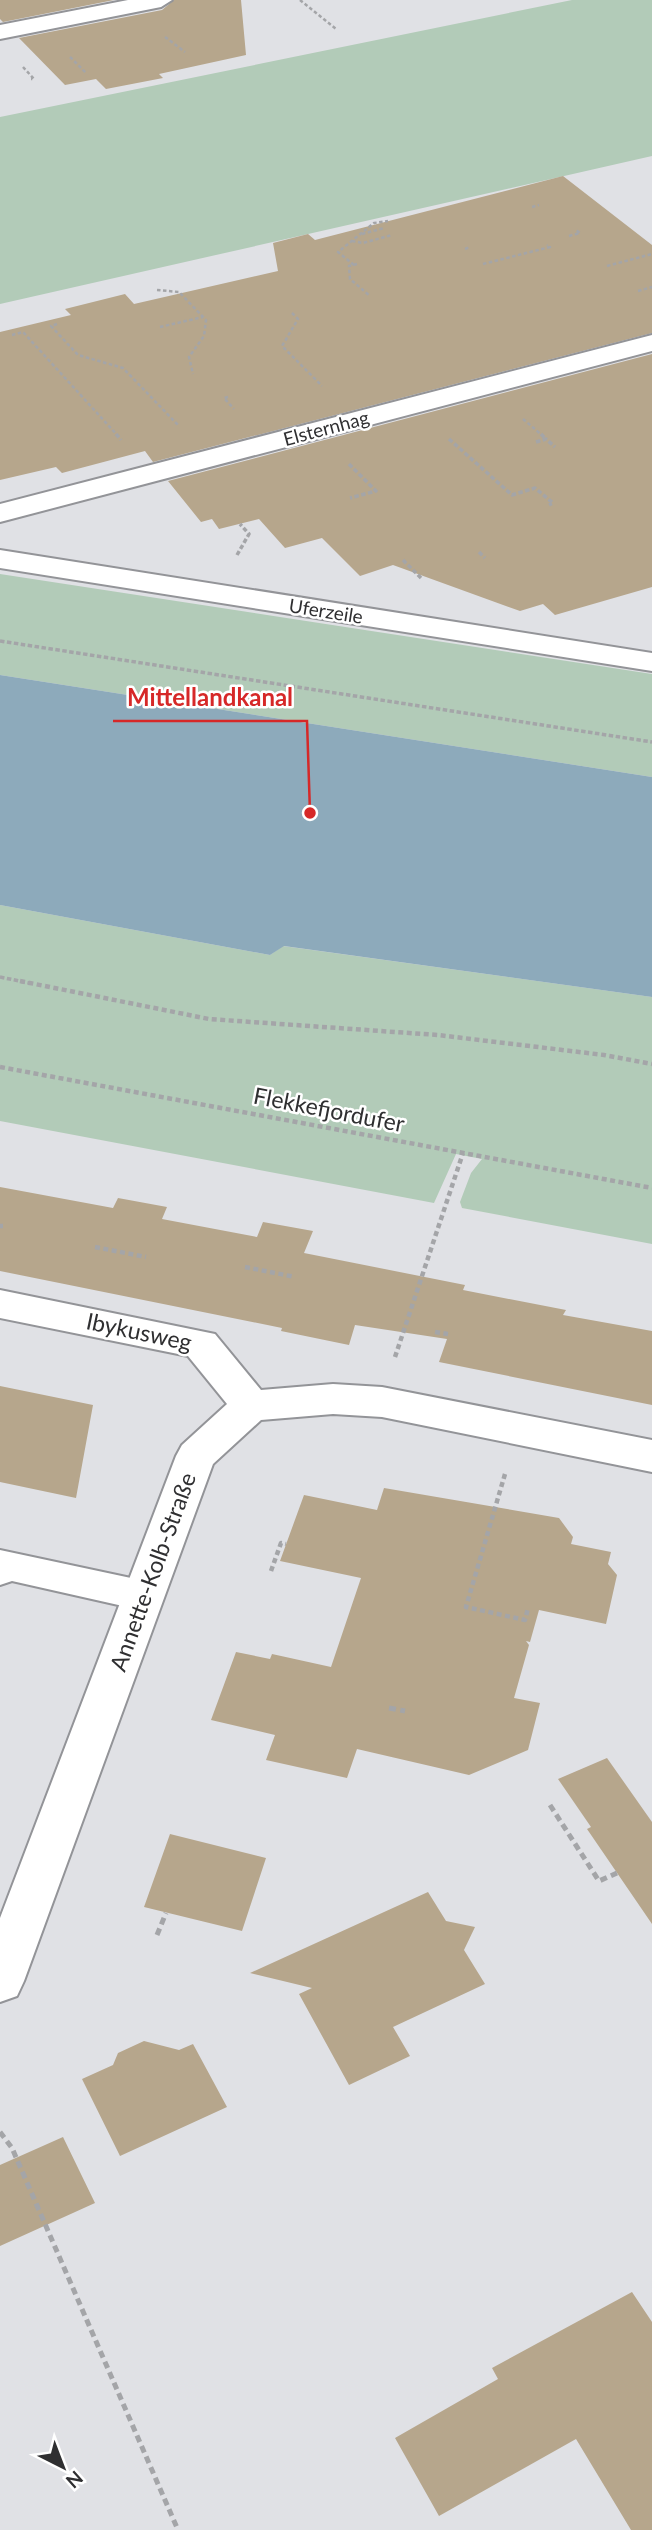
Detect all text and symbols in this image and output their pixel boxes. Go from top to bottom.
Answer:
street label: Elsternhag [280,405,371,450]
street label: Uferzeile [287,593,365,628]
callout: Mittellandkanal [113,676,307,721]
text: Mittellandkanal [127,682,293,711]
street label: Flekkefjordufer [251,1081,408,1137]
street label: Ibykusweg [84,1306,195,1356]
street label: Annette-Kolb-Straße [103,1469,201,1675]
north arrow [28,2432,98,2502]
text: N [62,2467,88,2493]

